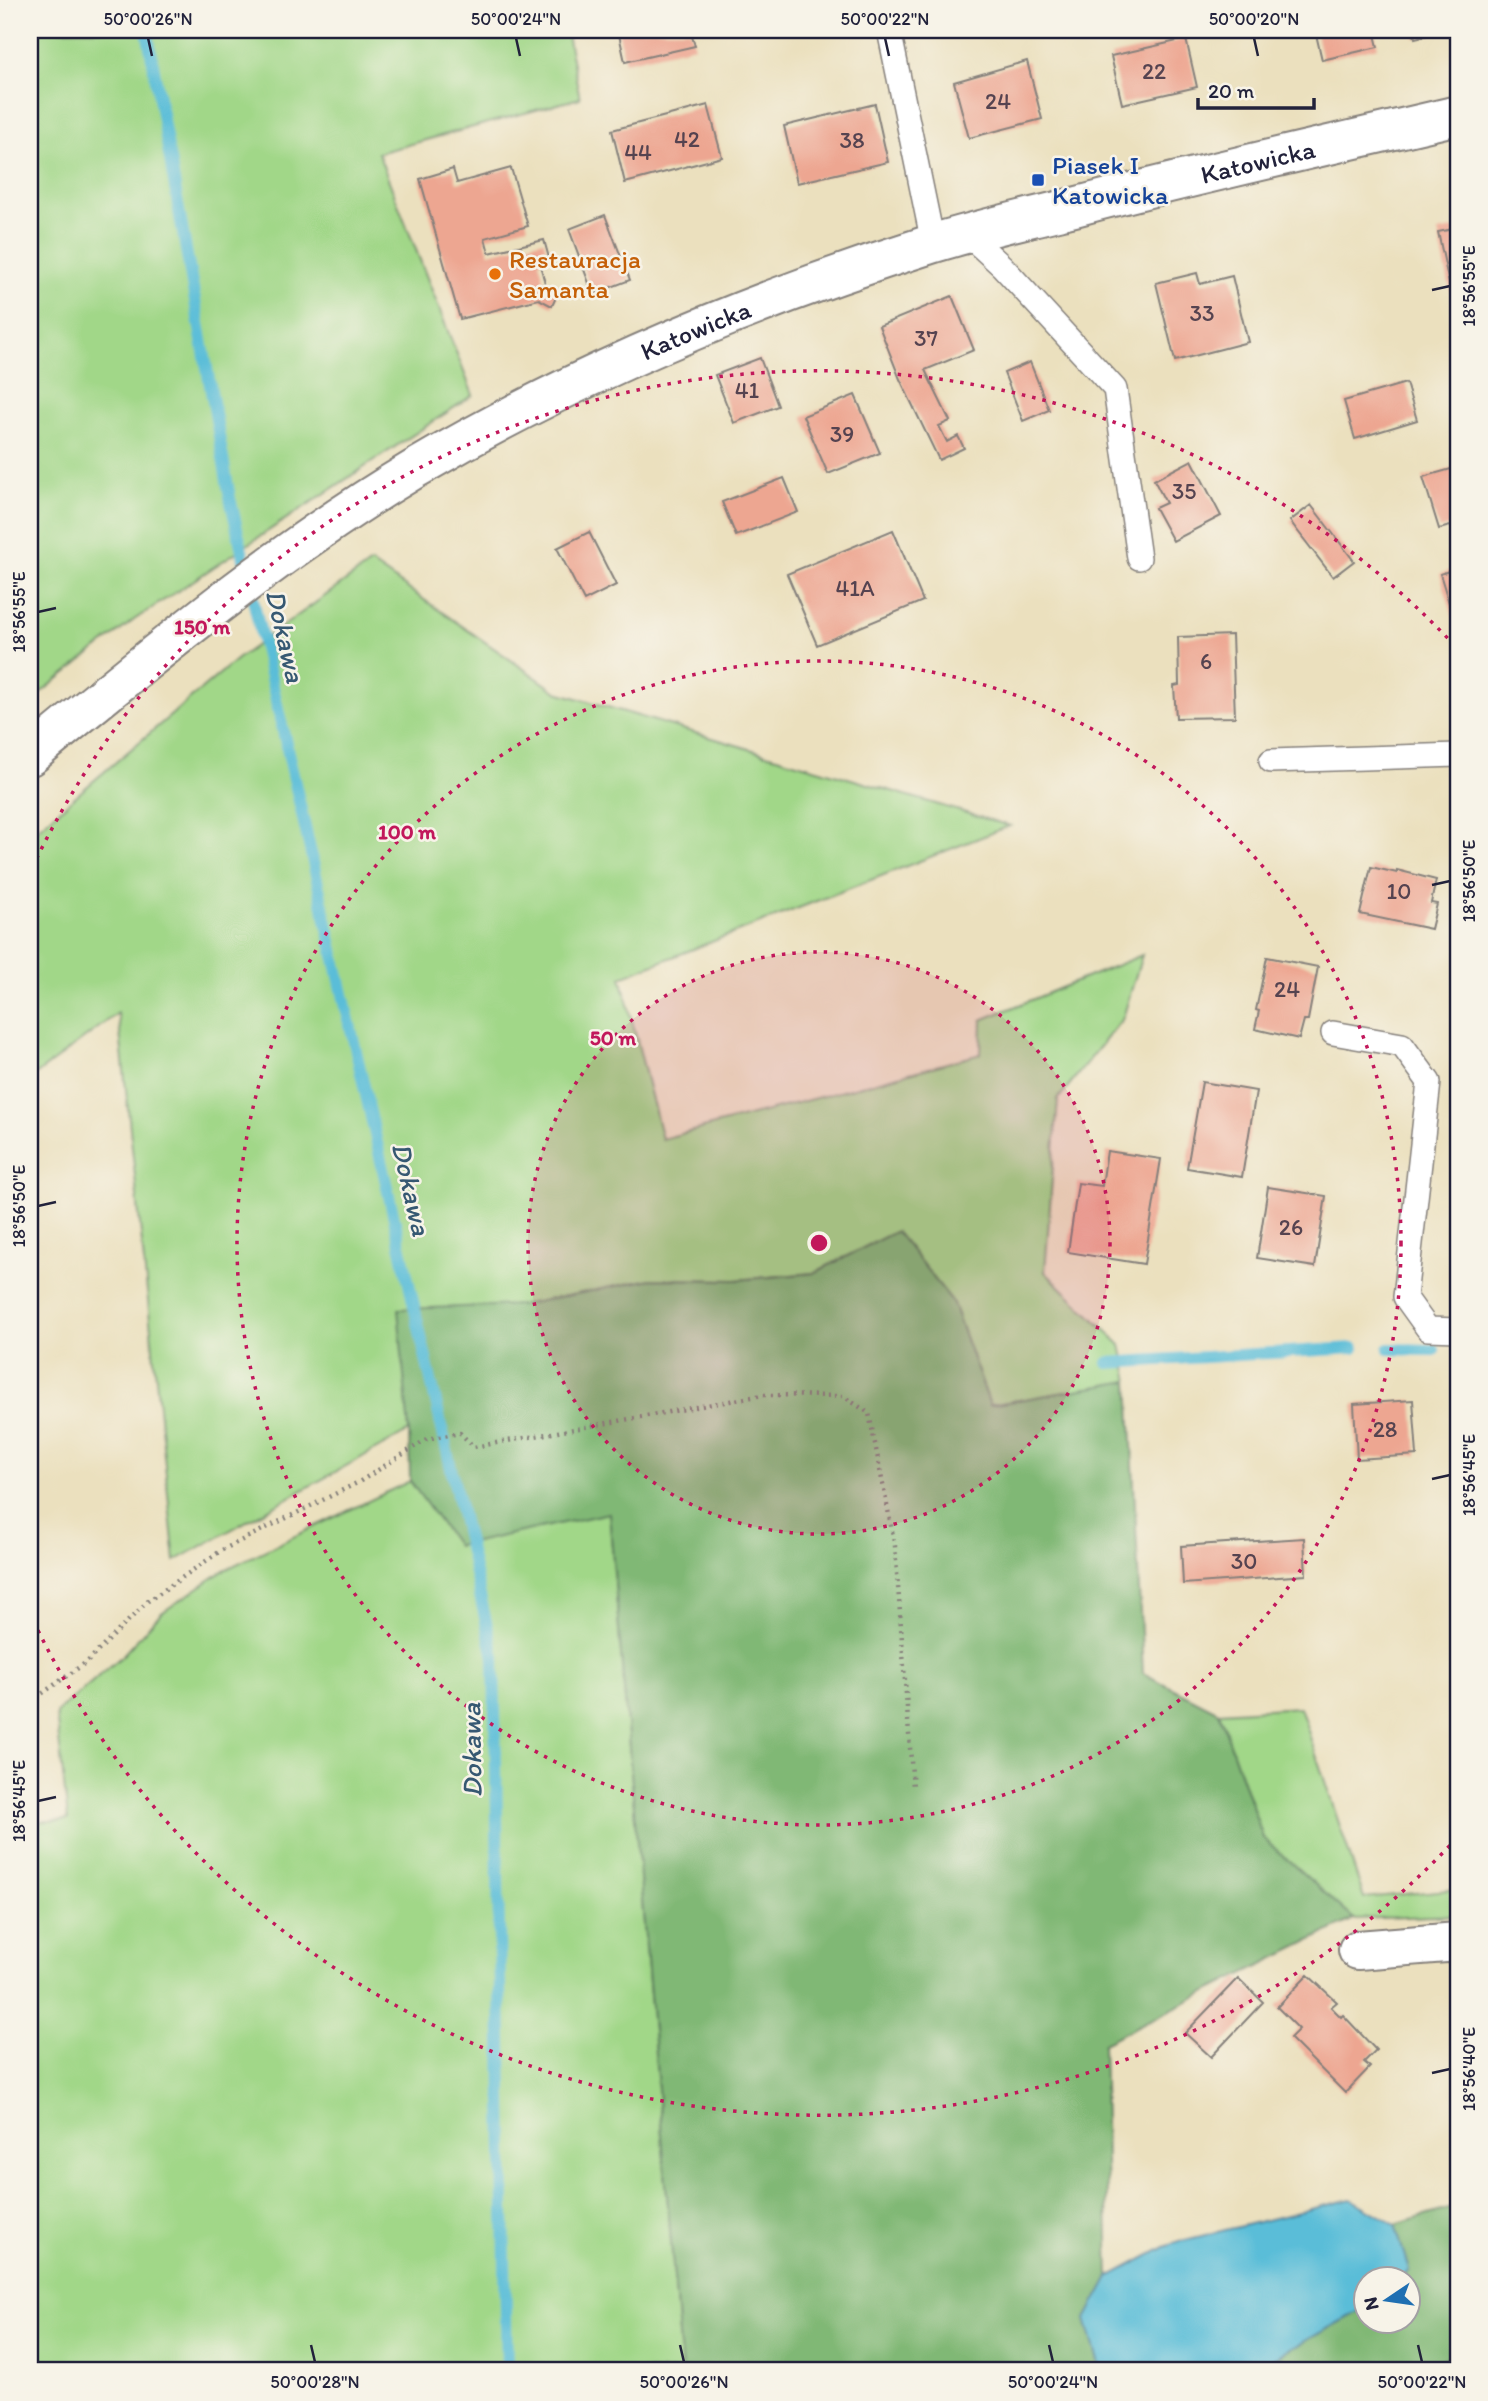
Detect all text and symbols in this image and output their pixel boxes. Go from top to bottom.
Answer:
text: 50°00'26"N [103,8,193,30]
text: 50°00'24"N [471,8,561,30]
text: 50°00'22"N [840,8,930,30]
text: 50°00'20"N [1209,8,1299,30]
house number: 22 [1142,57,1166,85]
scale bar [1198,66,1313,110]
text: 20 m [1208,78,1255,103]
house number: 24 [985,87,1011,115]
house number: 42 [674,125,700,153]
house number: 38 [839,126,865,154]
street label: Katowicka [1198,133,1319,191]
house number: 44 [624,138,652,166]
place label: Piasek I Katowicka [1052,149,1169,211]
marker: Piasek I Katowicka [1030,172,1046,188]
place label: Restauracja Samanta [509,243,641,305]
text: 18°56'55"E [1458,245,1480,327]
marker: Restauracja Samanta [487,266,503,282]
street label: Katowicka [635,293,756,367]
house number: 33 [1189,299,1215,327]
house number: 37 [914,324,938,352]
house number: 41 [735,376,760,404]
house number: 39 [830,420,854,448]
house number: 35 [1172,477,1196,505]
text: 18°56'55"E [8,571,30,653]
house number: 41A [835,574,875,602]
water label: Dokawa [259,586,313,686]
text: 150 m [174,614,230,639]
house number: 6 [1200,647,1212,675]
text: 100 m [378,819,436,844]
text: 18°56'50"E [1458,839,1480,922]
house number: 10 [1387,877,1411,905]
house number: 24 [1274,975,1300,1003]
text: 50 m [590,1025,637,1050]
water label: Dokawa [385,1139,439,1239]
text: 18°56'50"E [8,1164,30,1247]
house number: 26 [1279,1213,1303,1241]
centre of rings [807,1231,831,1255]
house number: 28 [1373,1415,1397,1443]
text: 18°56'45"E [1458,1434,1480,1516]
house number: 30 [1231,1547,1257,1575]
water label: Dokawa [453,1702,489,1798]
text: 18°56'45"E [8,1760,30,1842]
text: 18°56'40"E [1458,2027,1480,2111]
north arrow [1352,2264,1422,2334]
text: N [1358,2295,1384,2313]
text: 50°00'28"N [270,2371,360,2393]
text: 50°00'26"N [639,2371,729,2393]
text: 50°00'24"N [1008,2371,1098,2393]
text: 50°00'22"N [1377,2371,1467,2393]

